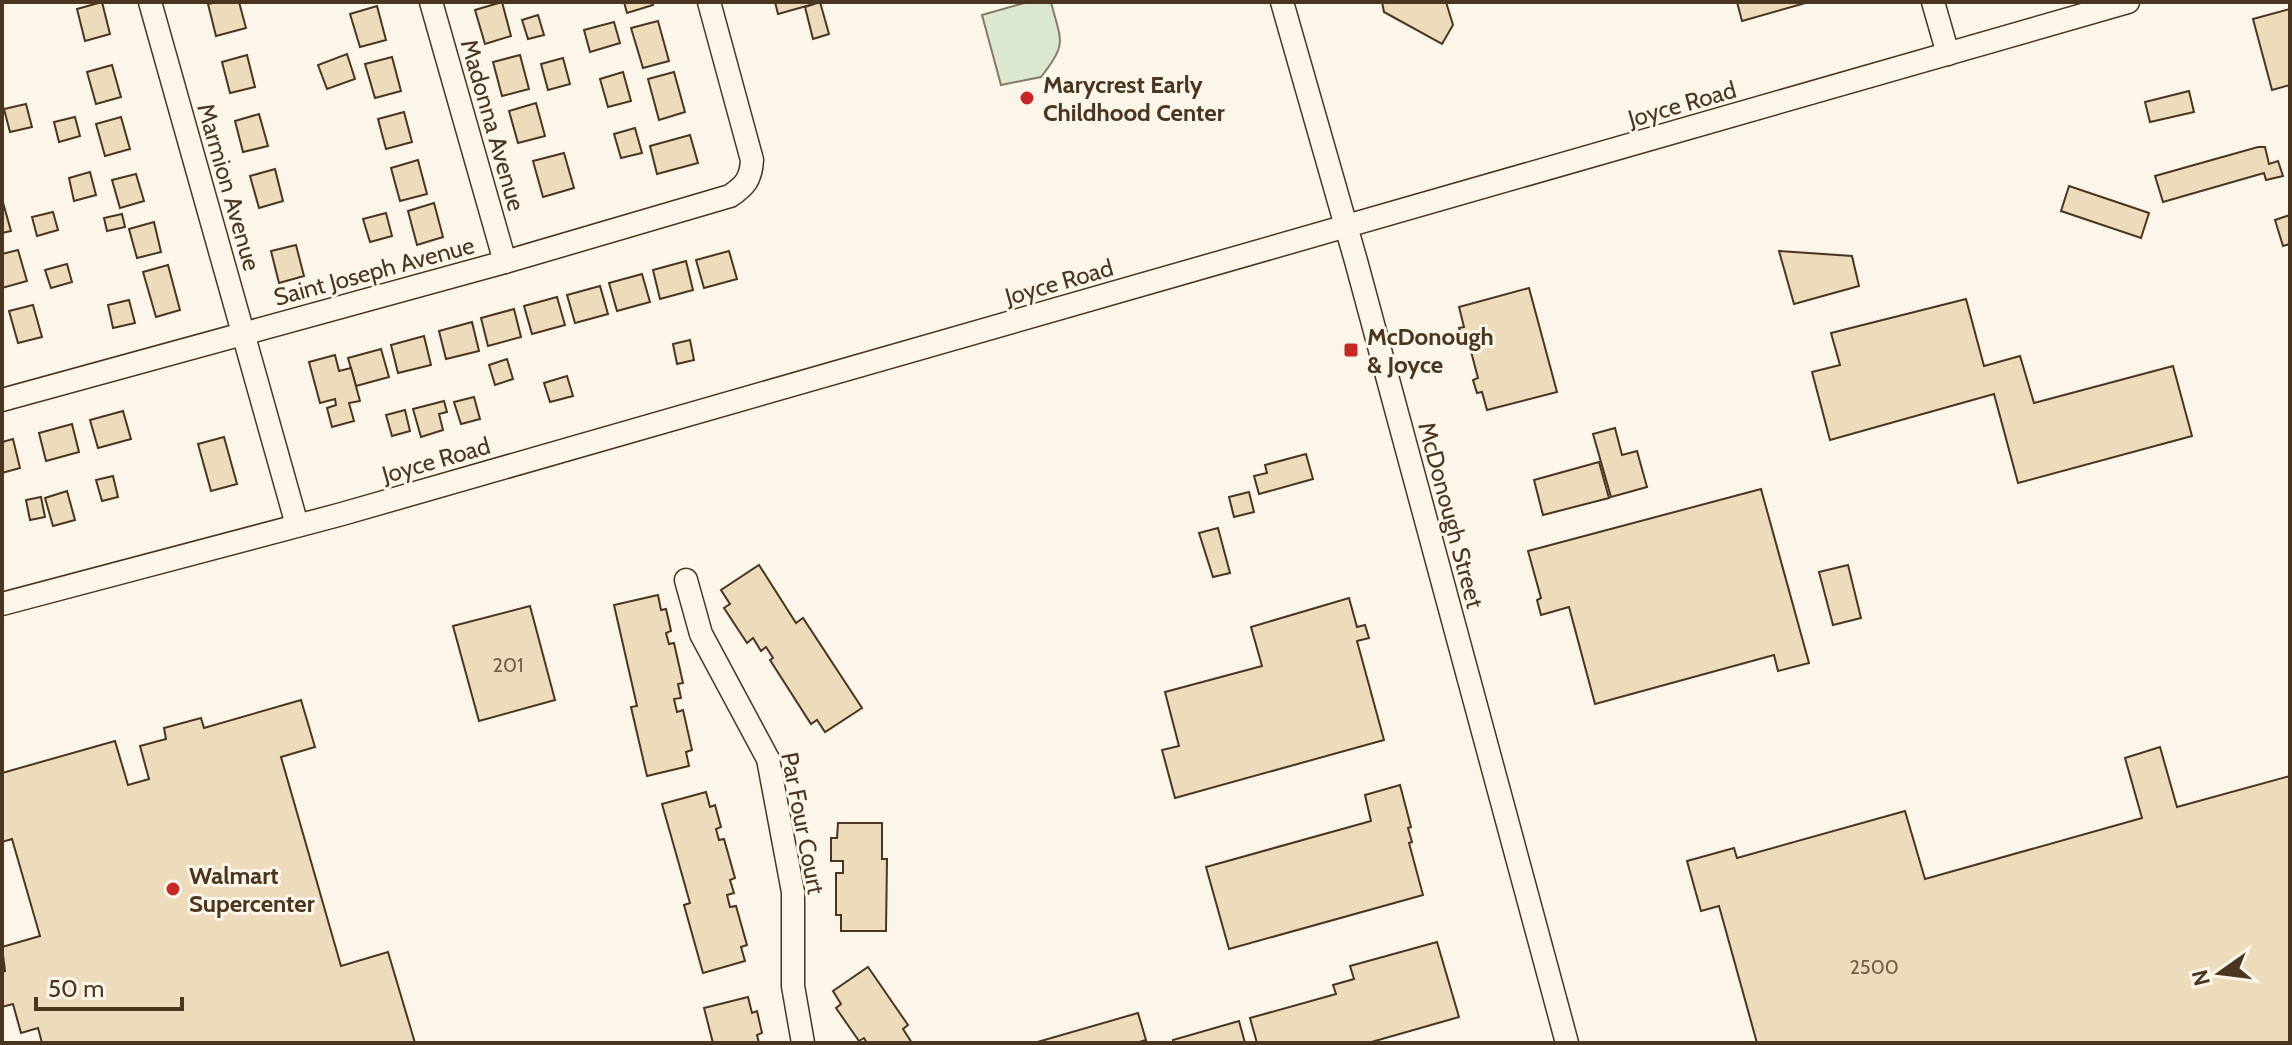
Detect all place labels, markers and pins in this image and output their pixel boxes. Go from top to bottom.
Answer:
place label: Marycrest Early Childhood Center [1043,70,1225,127]
marker: Marycrest Early Childhood Center [1018,89,1036,107]
place label: McDonough & Joyce [1367,322,1494,379]
marker: McDonough & Joyce [1342,341,1360,359]
place label: Walmart Supercenter [189,861,315,918]
marker: Walmart Supercenter [164,880,182,898]

